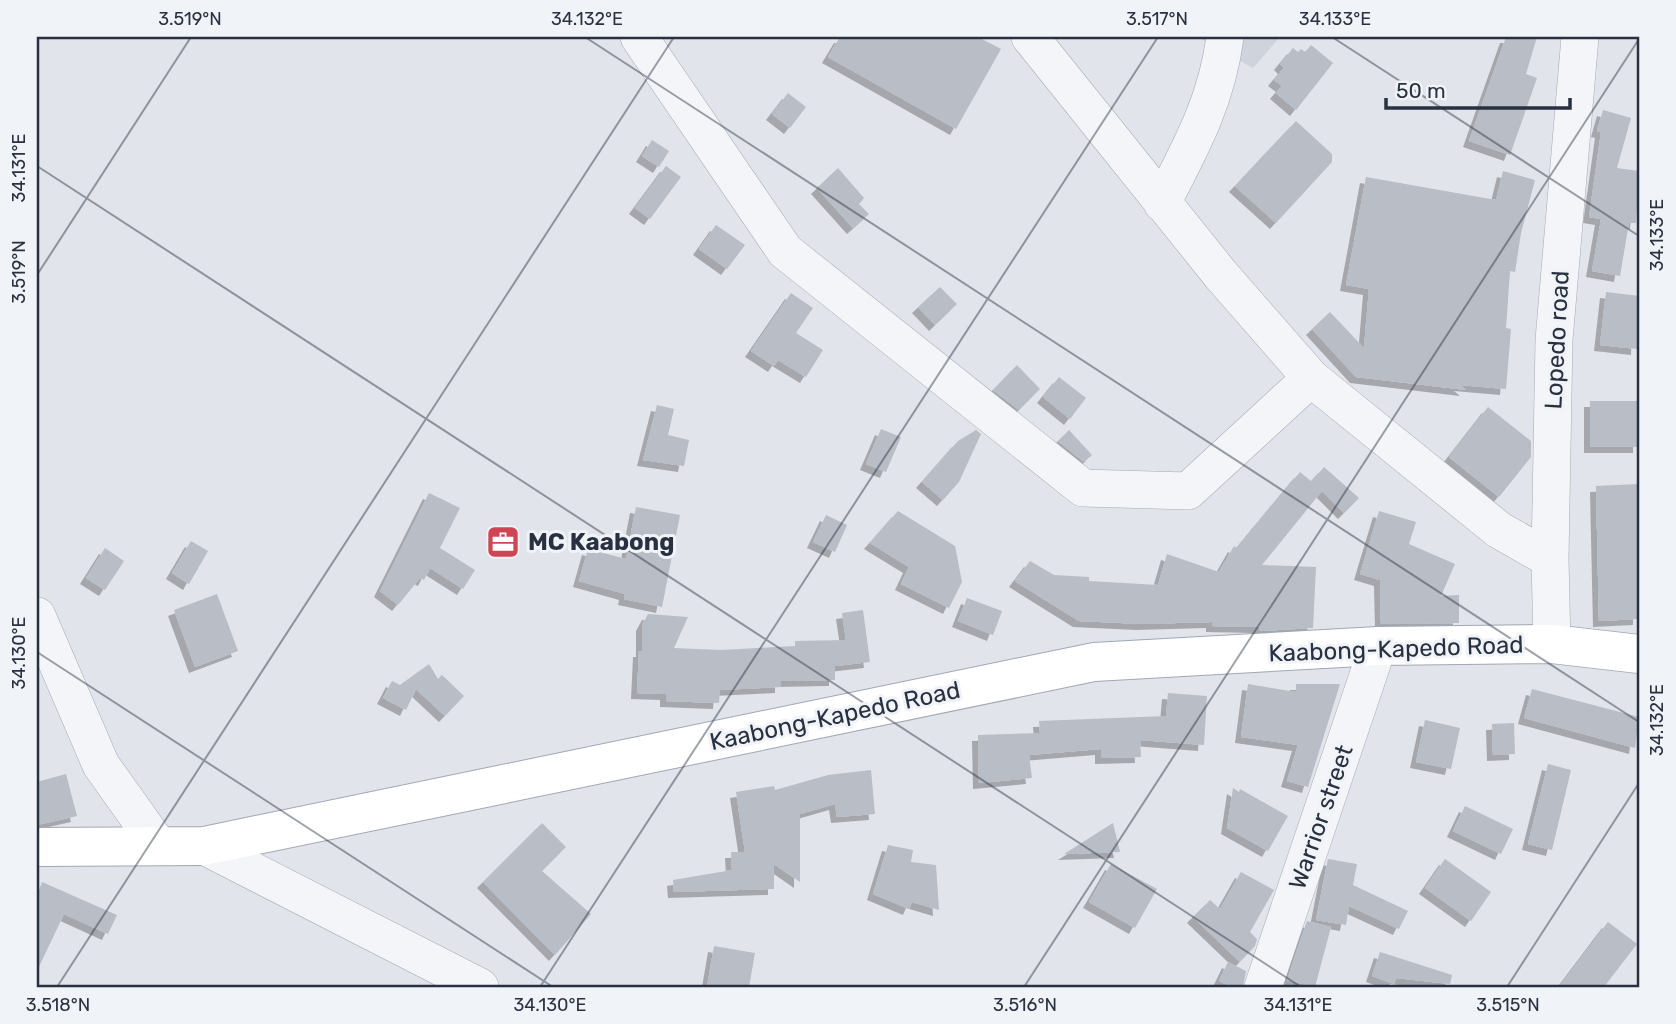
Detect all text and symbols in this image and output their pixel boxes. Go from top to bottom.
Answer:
text: 3.519°N [158,8,222,30]
text: 34.132°E [551,8,623,30]
text: 3.517°N [1126,8,1188,30]
text: 34.133°E [1299,8,1371,30]
scale bar [1386,66,1569,110]
text: 50 m [1396,78,1446,103]
text: 34.131°E [8,134,30,202]
text: 34.133°E [1646,199,1668,271]
text: 3.519°N [8,240,30,304]
street label: Lopedo road [1539,270,1575,410]
office icon: MC Kaabong [484,523,522,561]
place label: MC Kaabong [528,528,674,556]
text: 34.130°E [8,617,30,689]
street label: Kaabong-Kapedo Road [1268,631,1524,667]
street label: Kaabong-Kapedo Road [707,676,963,756]
text: 34.132°E [1646,684,1668,756]
street label: Warrior street [1283,741,1359,893]
text: 3.518°N [26,994,90,1016]
text: 34.130°E [514,994,586,1016]
text: 3.516°N [993,994,1057,1016]
text: 34.131°E [1264,994,1332,1016]
text: 3.515°N [1476,994,1540,1016]

